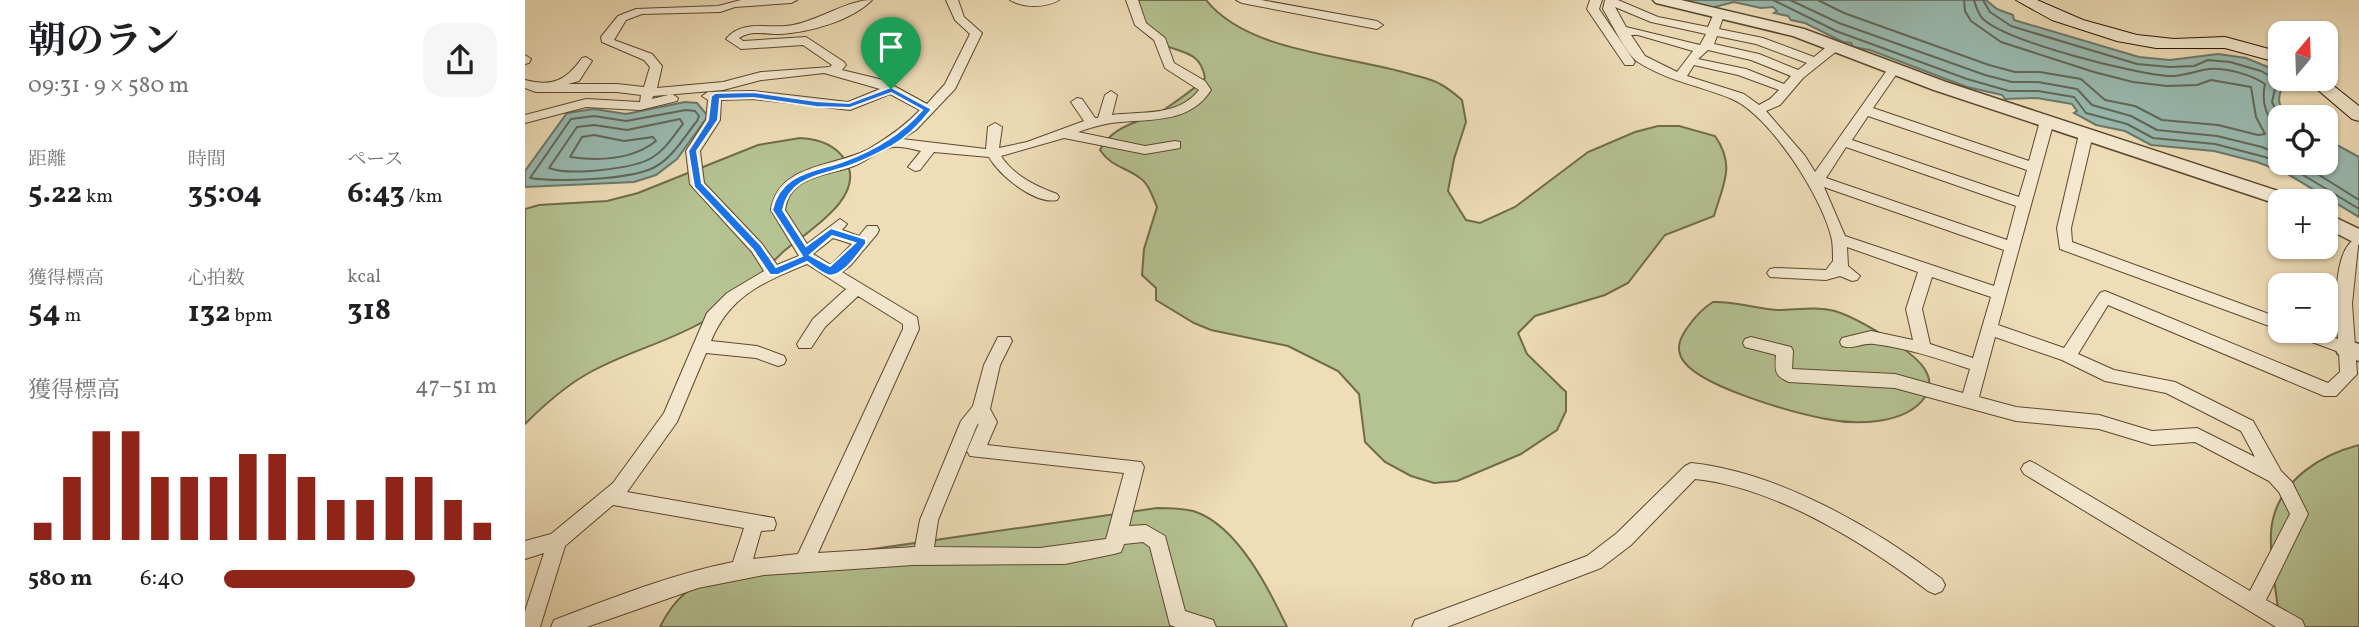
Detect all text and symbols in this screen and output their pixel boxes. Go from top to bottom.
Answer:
text: 朝のラン [28,17,180,70]
pin [861,17,921,89]
north arrow [2268,21,2338,91]
map controls [2268,21,2338,343]
button: share [423,23,497,97]
icon: arrive [872,28,910,66]
text: 09:31 · 9 × 580 m [28,70,189,102]
button: locate [2268,105,2338,175]
text: 距離 [28,147,66,173]
text: 時間 [188,147,226,173]
text: ペース [347,147,403,173]
text: 5.22 [28,173,82,215]
text: 35:04 [188,173,262,215]
text: 6:43 [347,173,405,215]
text: km [82,184,113,210]
text: /km [405,184,443,210]
button: + [2268,189,2338,259]
text: kcal [347,264,381,290]
text: 獲得標高 [28,266,104,292]
text: 心拍数 [188,266,245,292]
button: − [2268,273,2338,343]
text: 318 [347,290,391,332]
text: 54 [28,292,61,334]
text: 132 [188,292,231,334]
text: m [61,303,81,329]
text: bpm [231,303,273,329]
text: 47–51 m [415,371,497,403]
text: 獲得標高 [28,375,120,407]
text: 580 m [28,563,93,595]
text: 6:40 [140,563,184,595]

